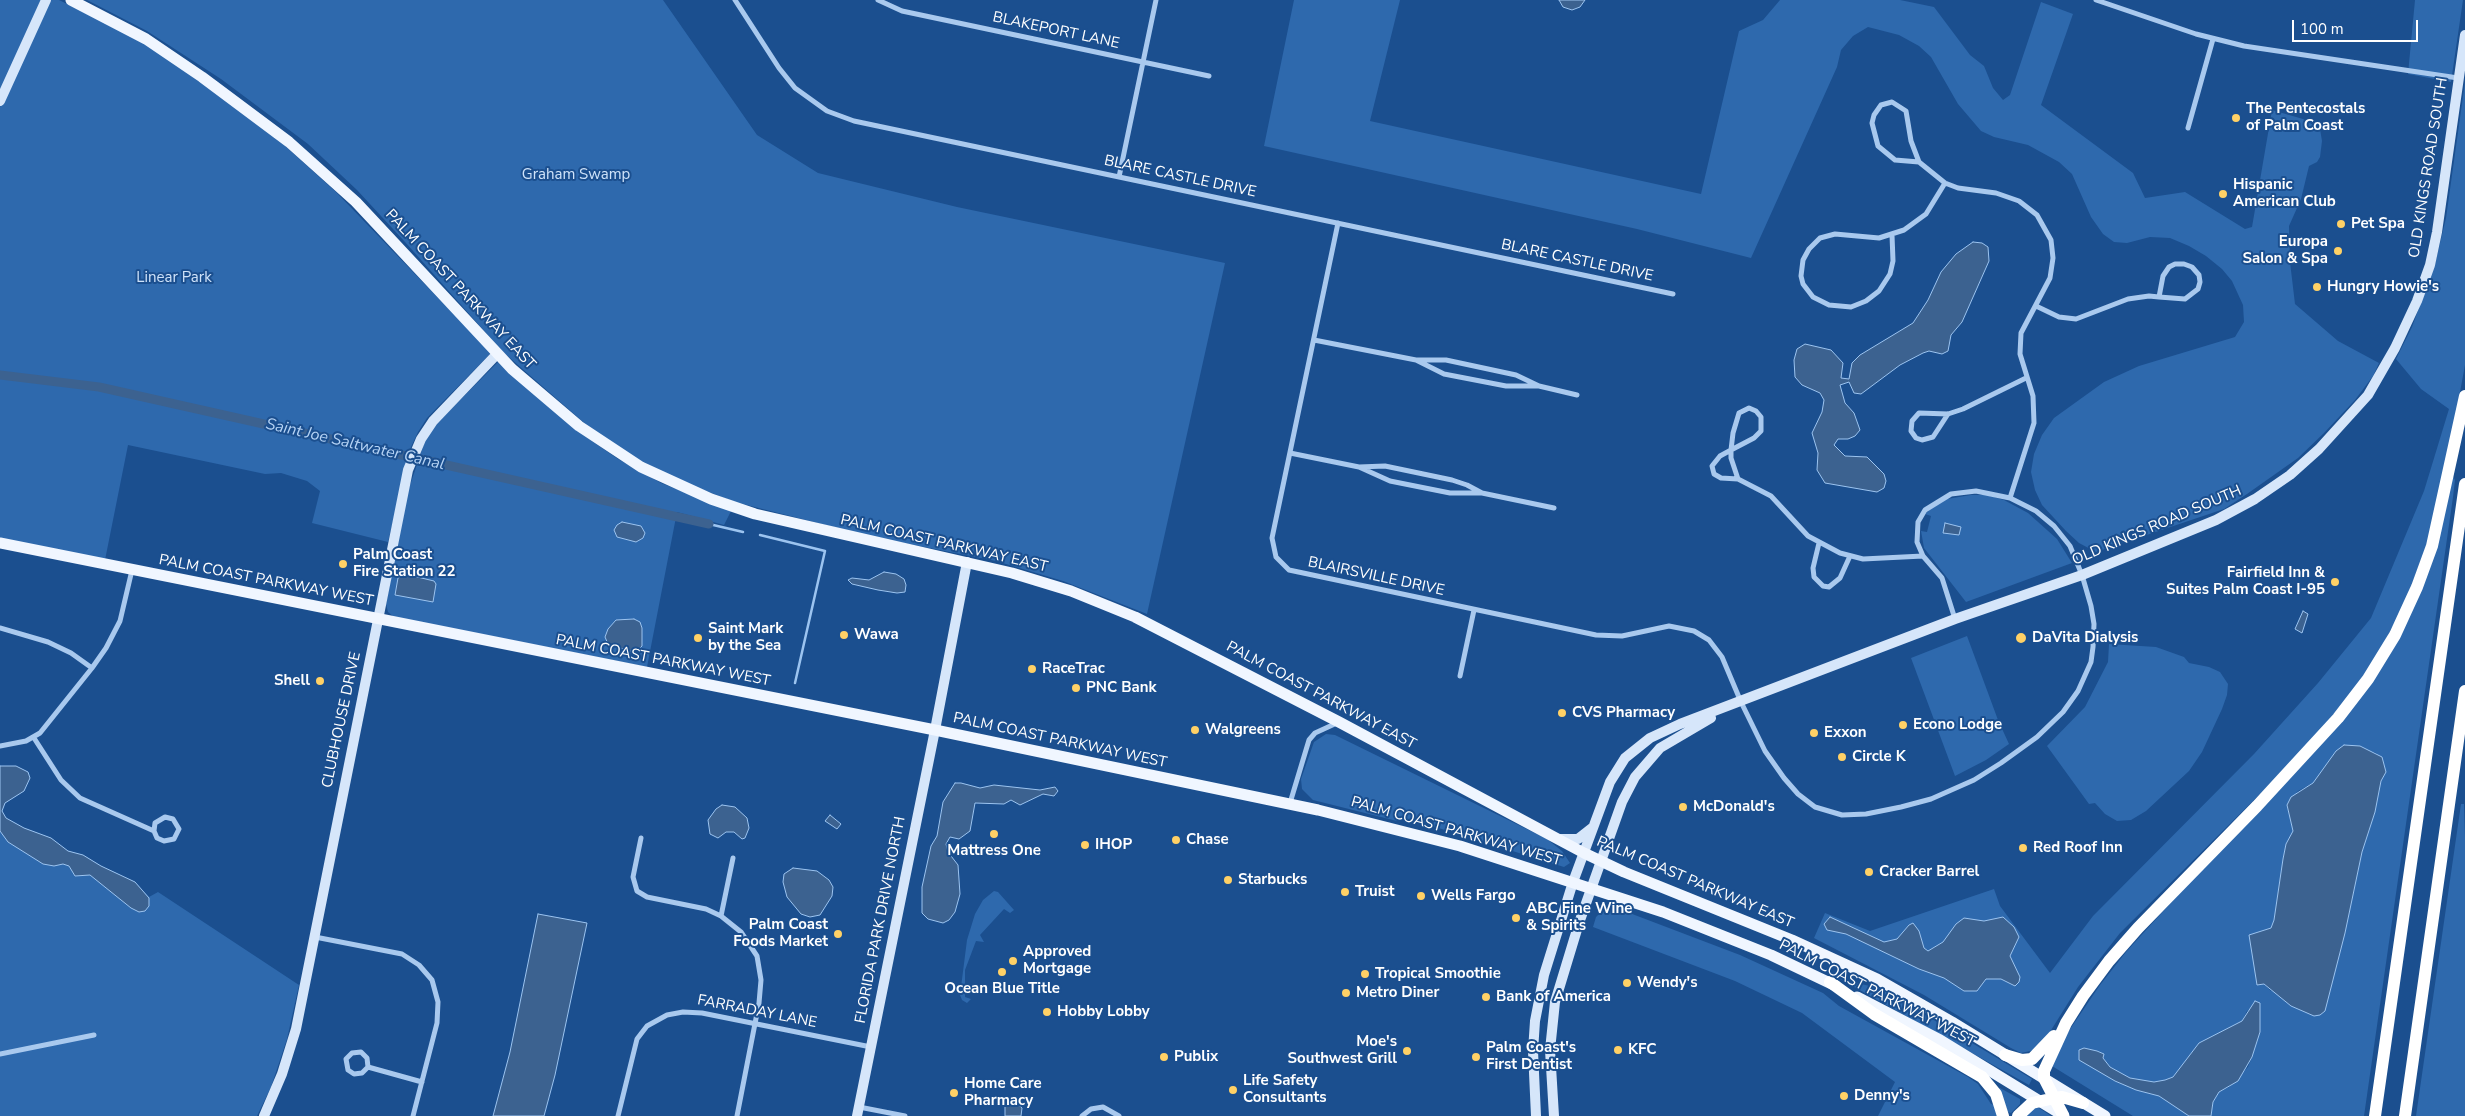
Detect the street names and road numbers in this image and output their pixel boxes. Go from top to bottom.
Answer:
street label: BLAKEPORT LANE [991,9,1121,53]
street label: OLD KINGS ROAD SOUTH [2406,77,2452,259]
street label: BLARE CASTLE DRIVE [1102,152,1258,202]
street label: PALM COAST PARKWAY EAST [381,206,539,374]
street label: BLARE CASTLE DRIVE [1499,236,1655,286]
street label: OLD KINGS ROAD SOUTH [2070,482,2244,570]
street label: PALM COAST PARKWAY EAST [838,511,1050,577]
street label: PALM COAST PARKWAY WEST [157,551,375,611]
street label: BLAIRSVILLE DRIVE [1306,554,1446,600]
street label: PALM COAST PARKWAY WEST [554,631,772,691]
street label: PALM COAST PARKWAY EAST [1223,638,1419,754]
street label: CLUBHOUSE DRIVE [319,650,365,790]
street label: PALM COAST PARKWAY WEST [951,710,1169,772]
street label: PALM COAST PARKWAY WEST [1349,793,1563,871]
street label: FLORIDA PARK DRIVE NORTH [852,815,910,1025]
street label: PALM COAST PARKWAY EAST [1594,833,1796,933]
street label: PALM COAST PARKWAY WEST [1776,936,1978,1052]
street label: FARRADAY LANE [696,992,818,1032]

